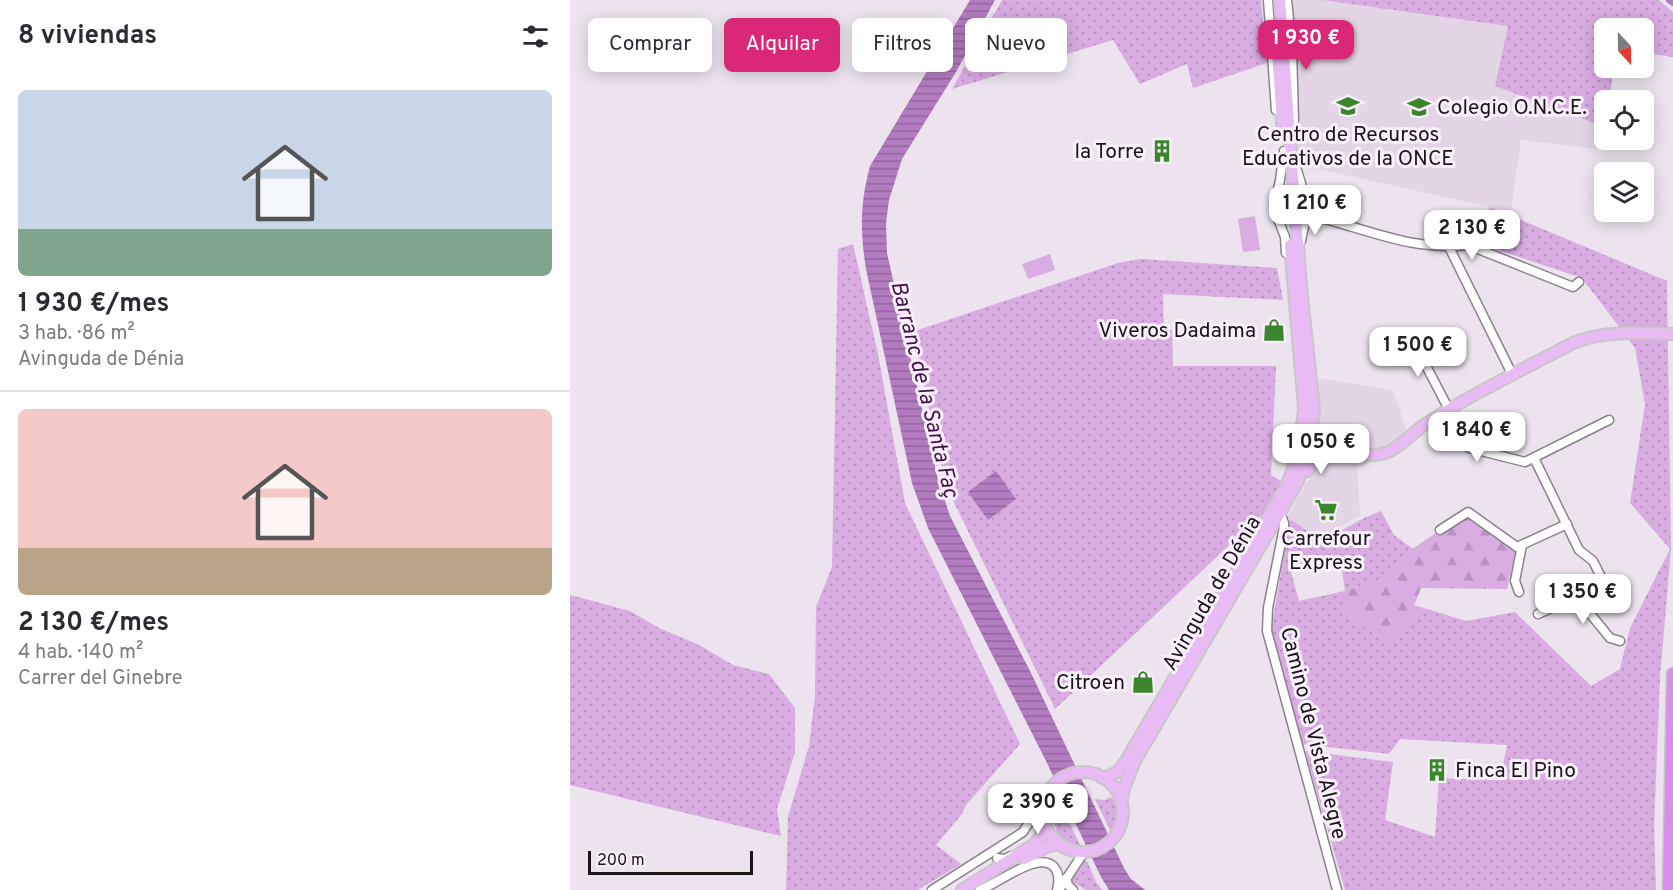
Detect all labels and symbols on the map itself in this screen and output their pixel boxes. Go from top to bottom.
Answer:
north arrow [1594,18,1654,78]
pin: 1 930 € [1251,20,1361,71]
school or university icon: Centro de Recursos Educativos de la ONCE [1335,93,1361,119]
school or university icon: Colegio O.N.C.E. [1406,94,1432,120]
place label: Colegio O.N.C.E. [1437,95,1587,122]
place label: Centro de Recursos Educativos de la ONCE [1242,122,1454,173]
building icon: la Torre [1149,138,1175,164]
place label: la Torre [1074,139,1144,166]
pin: 1 210 € [1260,185,1370,236]
pin: 2 130 € [1417,210,1527,261]
water label: Barranc de la Santa Faç [884,278,964,501]
shop icon: Viveros Dadaima [1261,317,1287,343]
place label: Viveros Dadaima [1098,318,1256,345]
pin: 1 500 € [1363,327,1473,378]
pin: 1 840 € [1422,412,1532,463]
pin: 1 050 € [1266,424,1376,475]
supermarket icon: Carrefour Express [1313,497,1339,523]
street label: Avinguda de Dénia [1157,511,1268,676]
place label: Carrefour Express [1281,526,1371,577]
pin: 1 350 € [1528,574,1638,625]
street label: Camino de Vista Alegre [1273,624,1352,842]
shop icon: Citroen [1130,669,1156,695]
place label: Citroen [1056,670,1125,697]
building icon: Finca El Pino [1424,757,1450,783]
place label: Finca El Pino [1455,758,1576,785]
pin: 2 390 € [983,784,1093,835]
scale bar [588,848,753,876]

